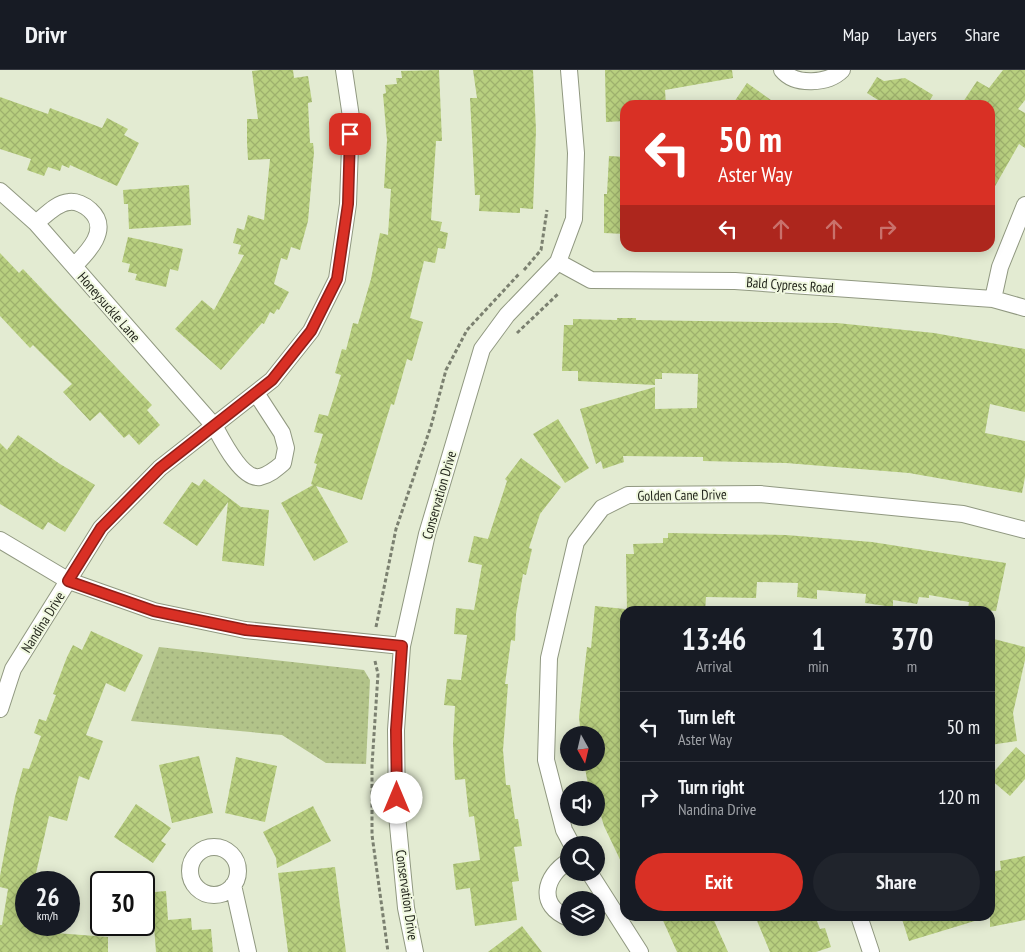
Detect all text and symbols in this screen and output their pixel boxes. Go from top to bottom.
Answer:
text: Drivr [25,19,67,50]
text: Map [843,23,869,46]
text: Layers [897,23,937,46]
text: Share [965,23,1000,46]
pin [329,113,371,155]
text: 50 m [718,116,782,162]
icon: arrive [336,120,364,148]
icon: left [635,120,700,185]
text: Aster Way [718,160,792,188]
icon: left [714,215,742,243]
icon: ahead [767,215,795,243]
icon: ahead [820,215,848,243]
icon: right [873,215,901,243]
street label: Honeysuckle Lane [74,268,144,346]
street label: Bald Cypress Road [746,273,834,297]
street label: Conservation Drive [418,449,460,541]
street label: Golden Cane Drive [637,485,727,505]
street label: Nandina Drive [17,588,69,656]
text: 13:46 [682,619,746,658]
text: 1 [811,619,826,658]
text: 370 [890,619,933,658]
text: Arrival [696,656,732,676]
text: min [808,656,829,676]
text: m [907,656,917,676]
text: Turn left [678,705,735,729]
icon: left [635,713,663,741]
text: 50 m [947,715,980,739]
north arrow [560,726,605,771]
map controls [560,726,605,936]
text: Aster Way [678,729,732,749]
position arrow [370,771,422,823]
text: Turn right [678,775,744,799]
button: sound [560,781,605,826]
icon: right [635,783,663,811]
text: 120 m [938,785,980,809]
text: Nandina Drive [678,799,756,819]
button: search [560,836,605,881]
street label: Conservation Drive [392,849,422,942]
button: Exit [635,853,803,911]
button: Share [813,853,980,911]
speed limit sign: 30 [90,871,155,936]
text: 26 [36,881,59,913]
button: layers [560,891,605,936]
text: km/h [37,908,58,923]

